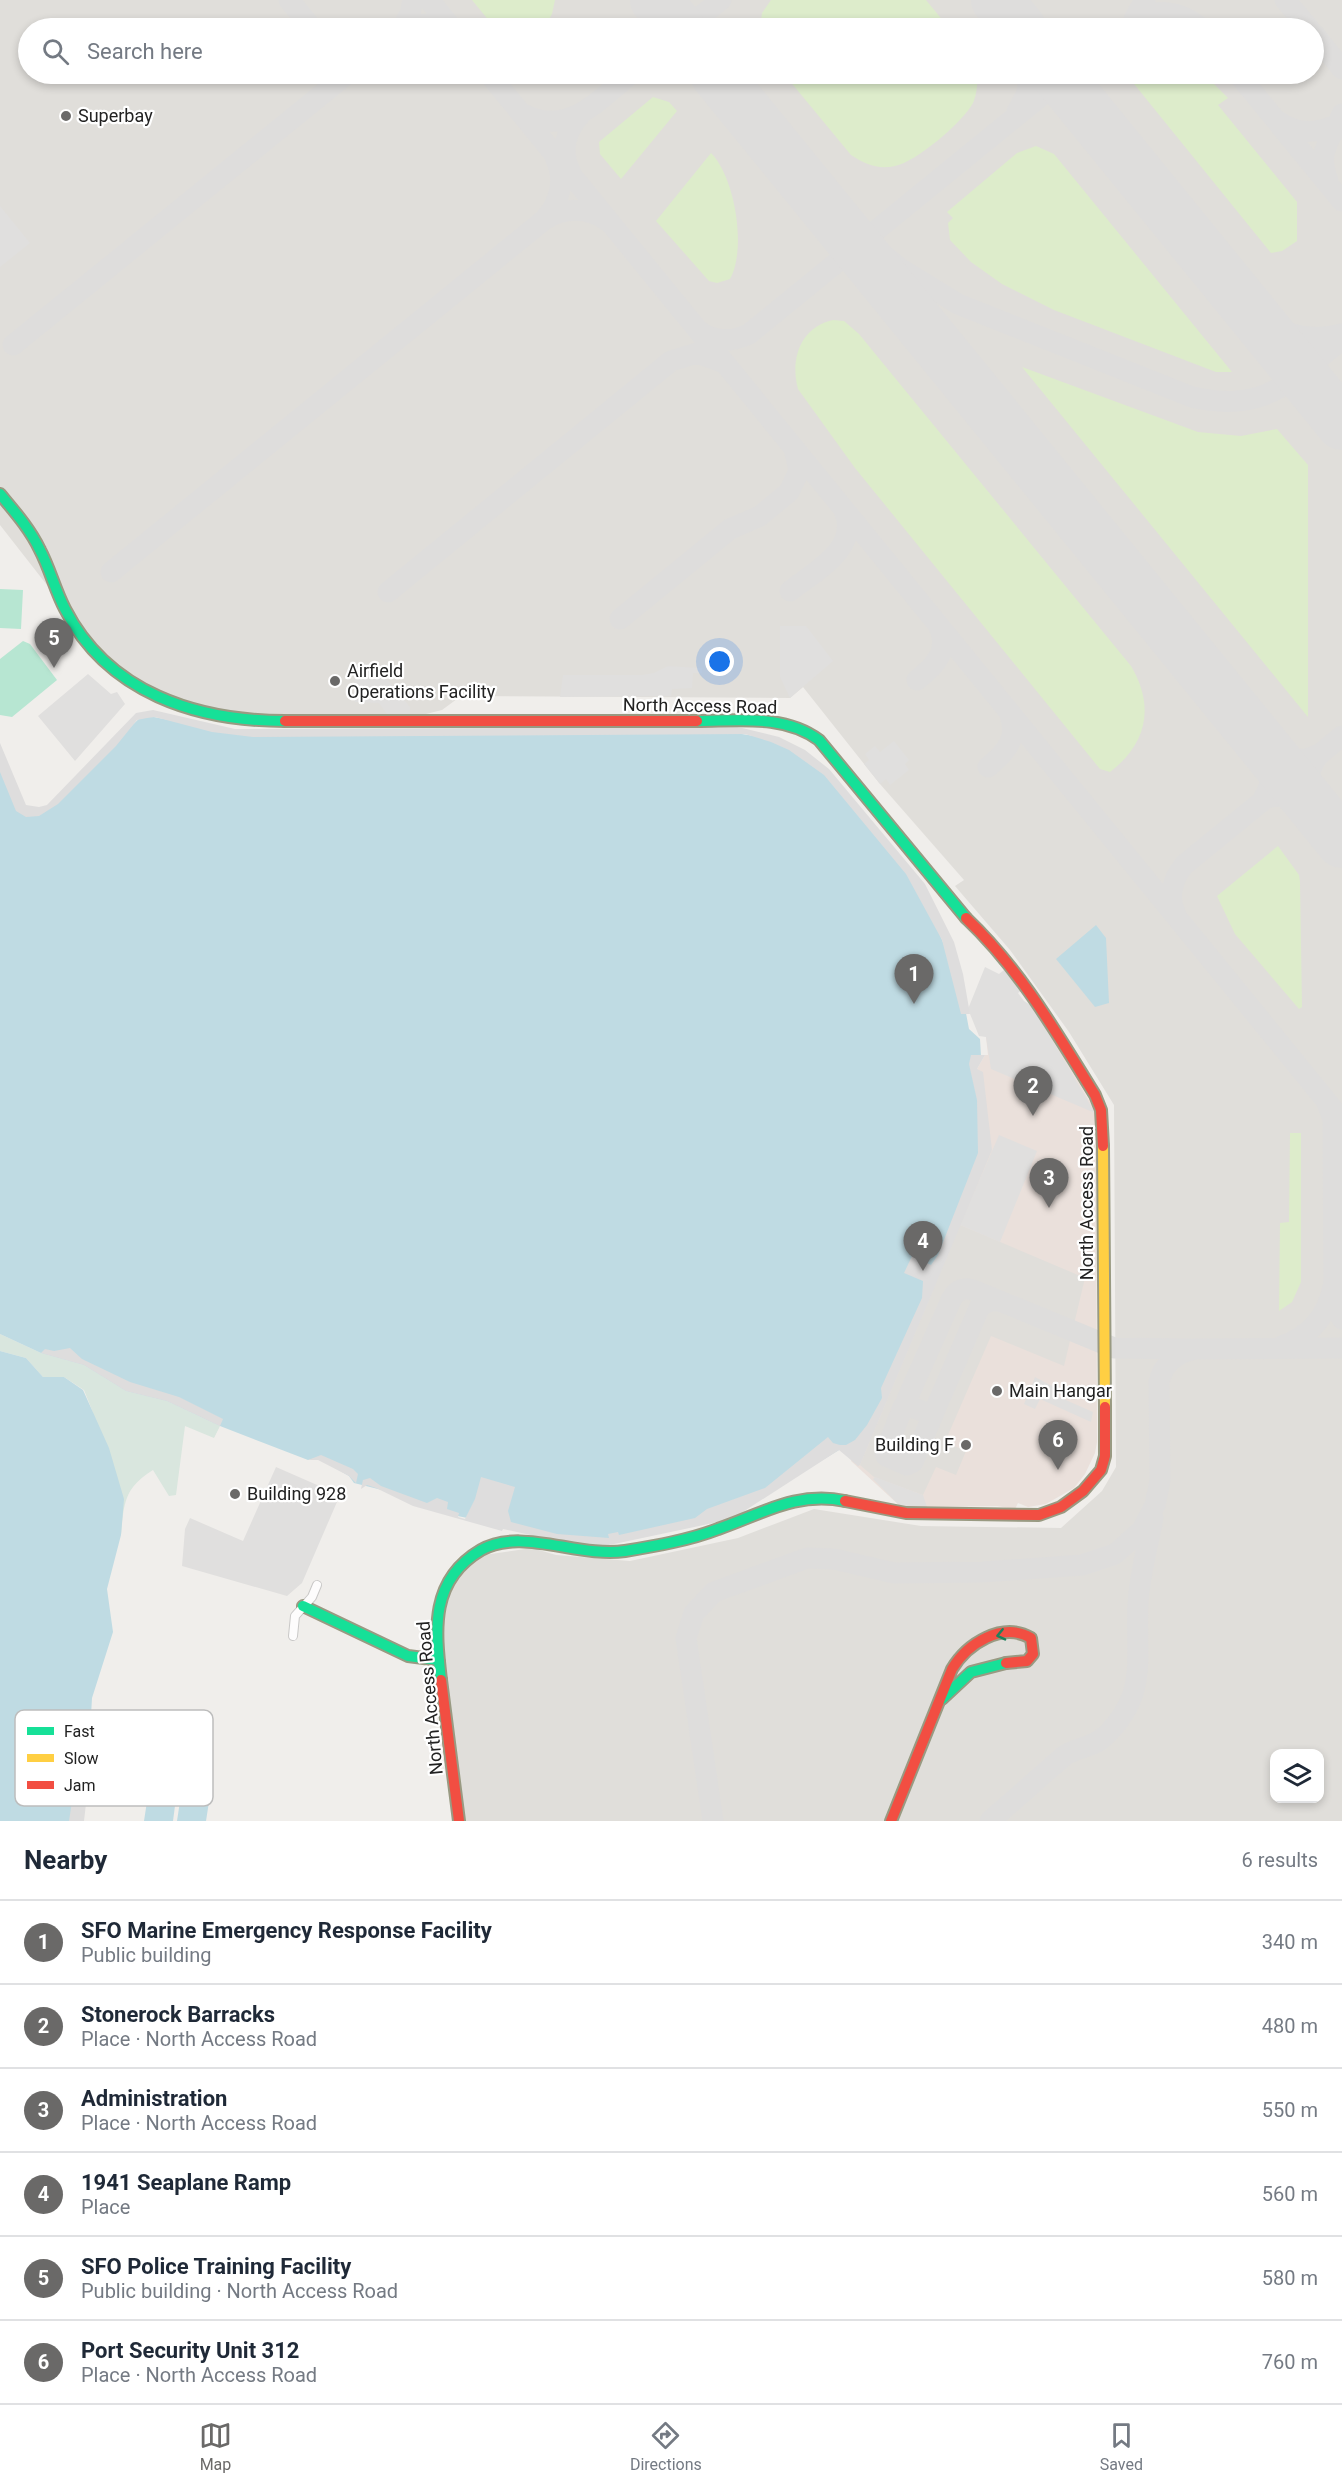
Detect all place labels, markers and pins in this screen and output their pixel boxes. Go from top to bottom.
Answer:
place label: Superbay [78,105,153,126]
marker: Superbay [59,109,73,123]
pin: 5 [34,618,74,668]
place label: Airfield Operations Facility [347,660,496,702]
marker: Airfield Operations Facility [328,674,342,688]
pin: 1 [894,954,934,1004]
pin: 2 [1014,1066,1052,1116]
pin: 3 [1030,1158,1068,1208]
pin: 4 [904,1222,942,1271]
place label: Main Hangar [1009,1380,1112,1401]
marker: Main Hangar [990,1384,1004,1398]
pin: 6 [1038,1420,1078,1470]
place label: Building F [875,1434,954,1455]
marker: Building F [959,1438,973,1452]
place label: Building 928 [247,1483,346,1504]
marker: Building 928 [228,1487,242,1501]

